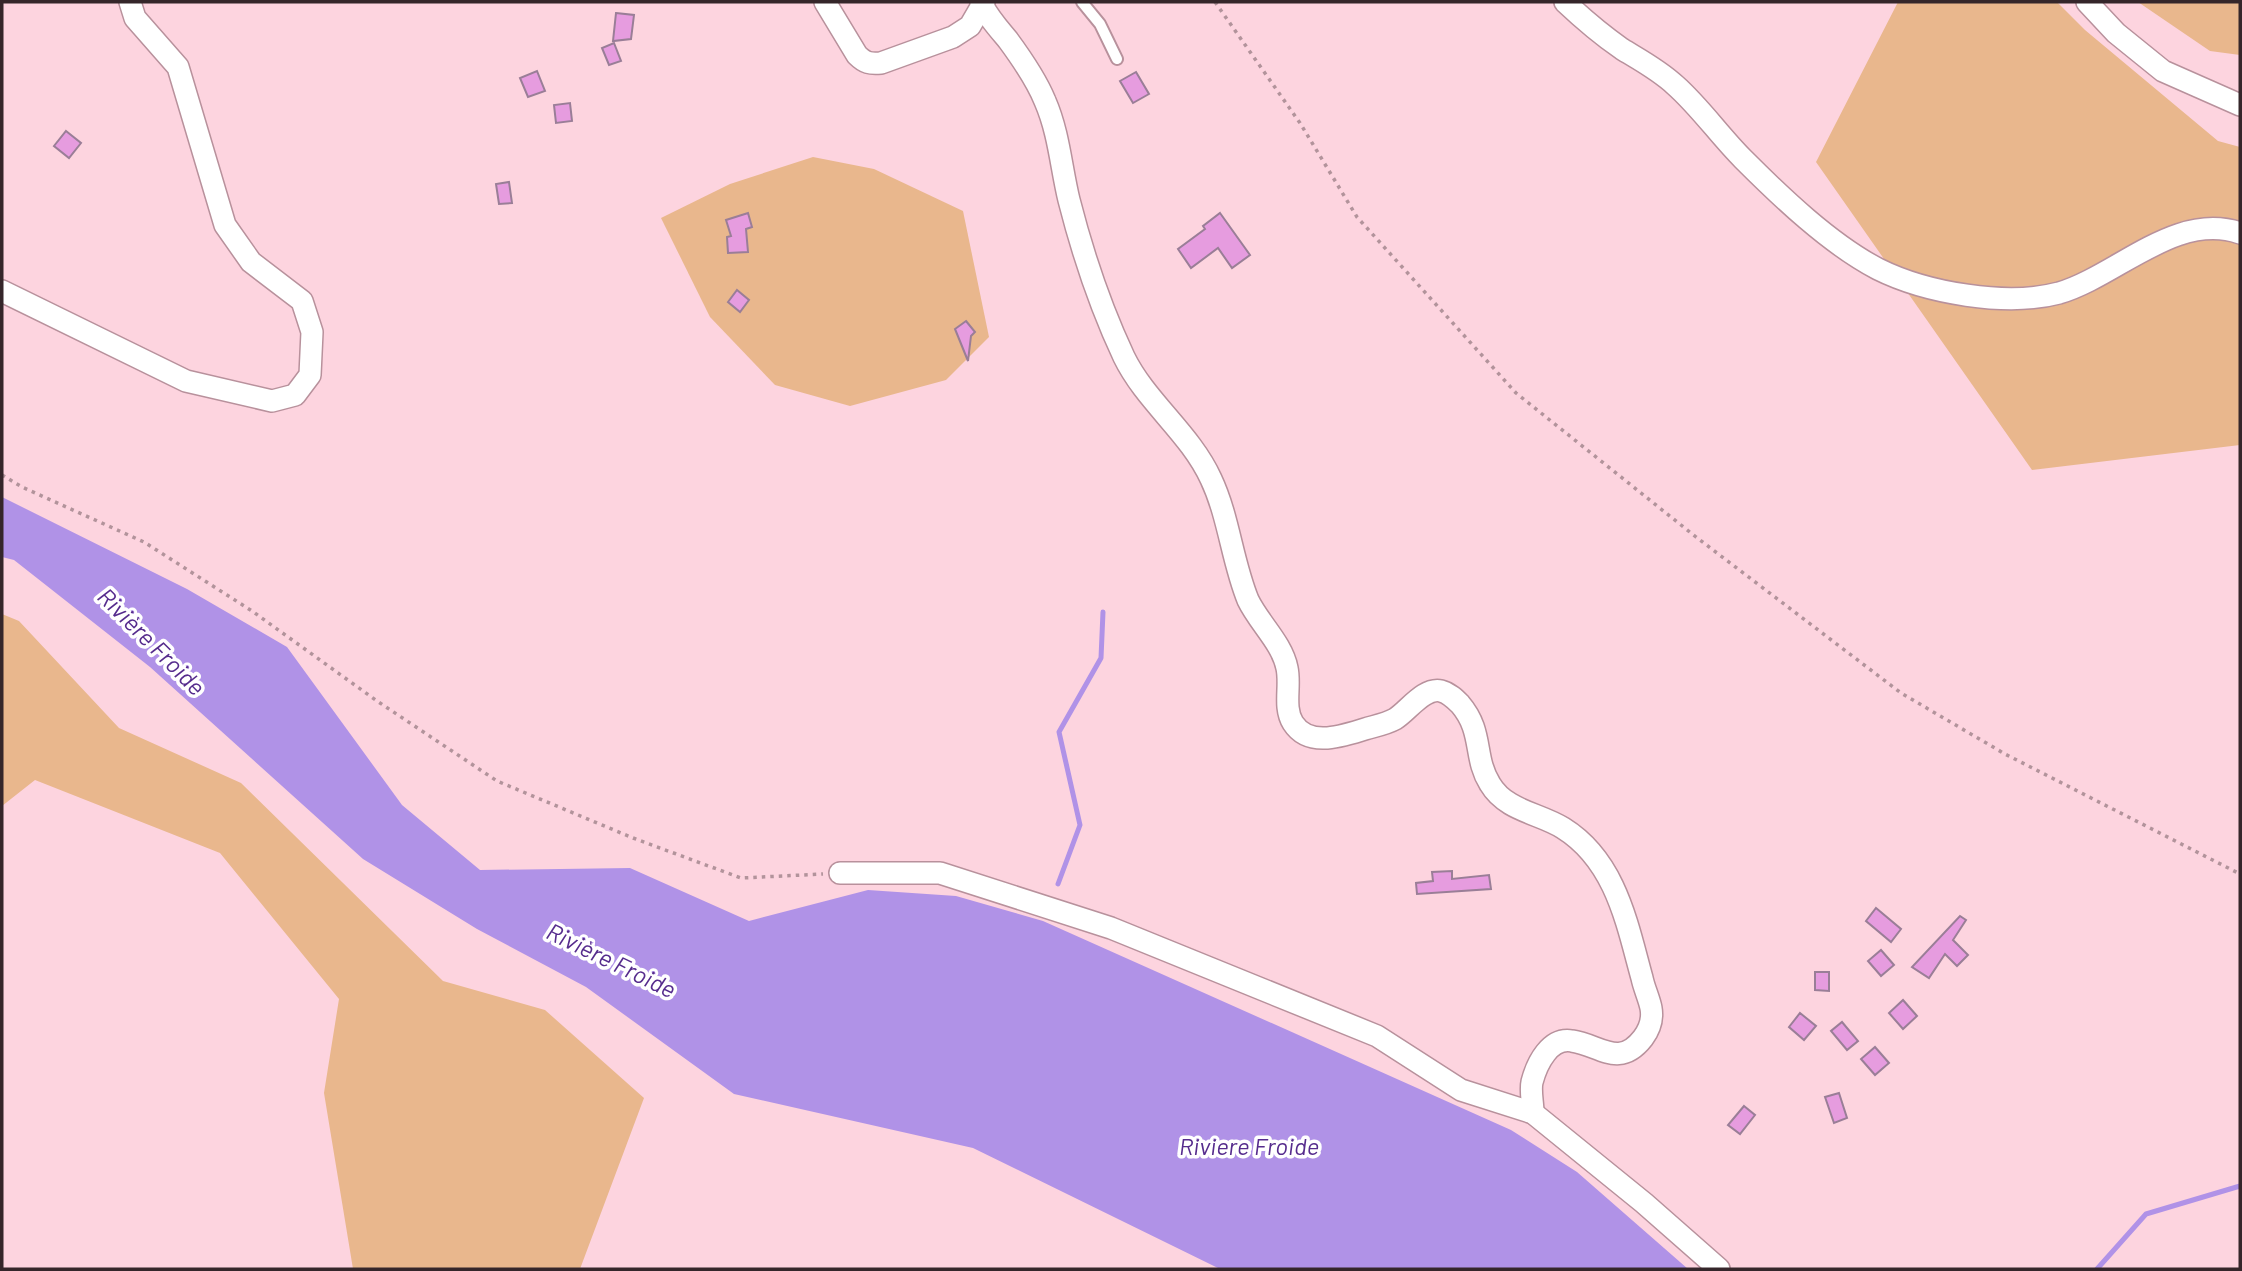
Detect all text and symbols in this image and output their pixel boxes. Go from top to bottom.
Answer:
water label: Rivière Froide [92,581,212,701]
water label: Rivière Froide [542,916,681,1003]
water label: Riviere Froide [1179,1131,1319,1160]

